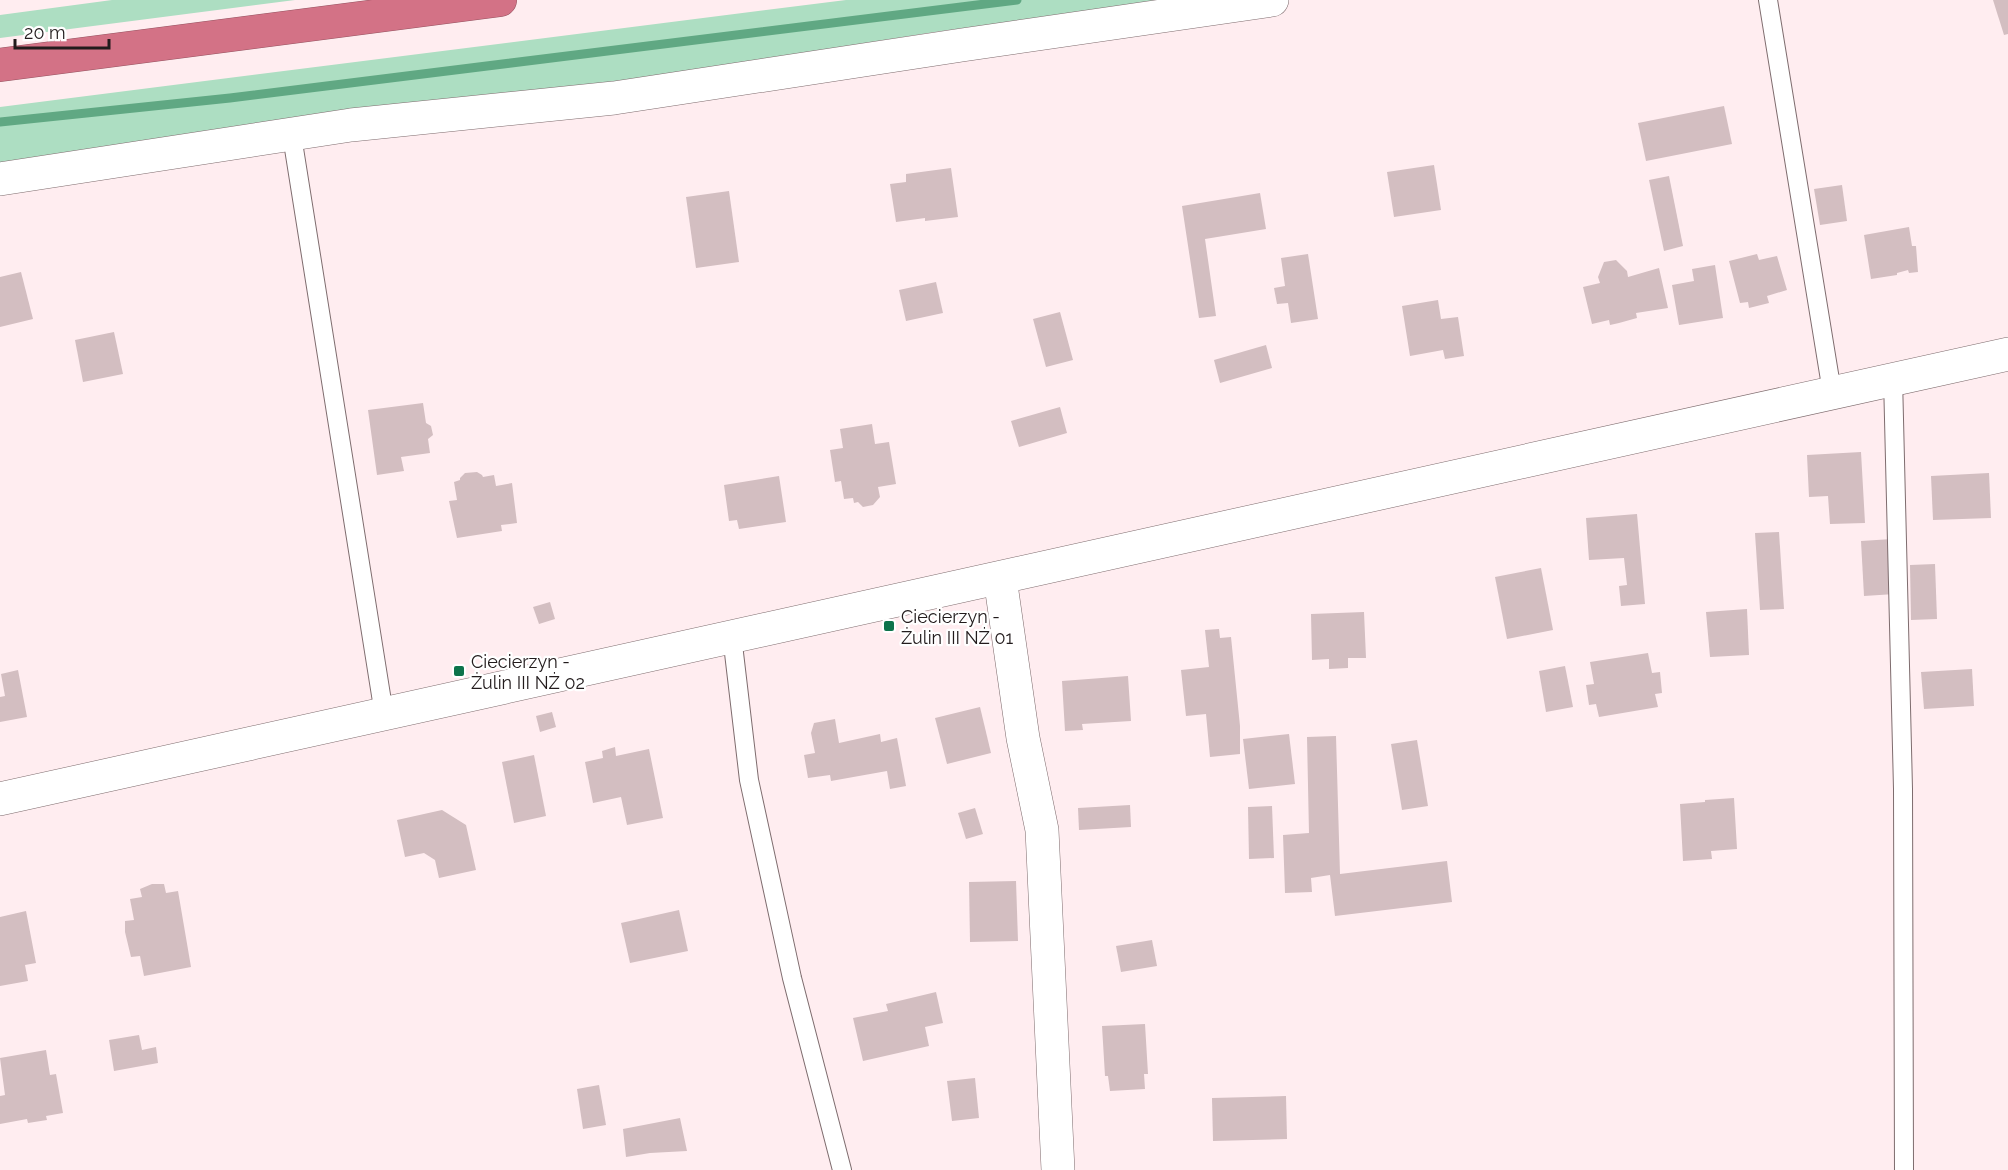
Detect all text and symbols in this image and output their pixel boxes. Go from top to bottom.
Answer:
scale bar [15,12,110,50]
text: 20 m [24,22,66,43]
place label: Ciecierzyn - Żulin III NŻ 01 [901,606,1013,648]
marker: Ciecierzyn - Żulin III NŻ 01 [882,619,896,633]
place label: Ciecierzyn - Żulin III NŻ 02 [471,651,585,693]
marker: Ciecierzyn - Żulin III NŻ 02 [452,664,466,678]

